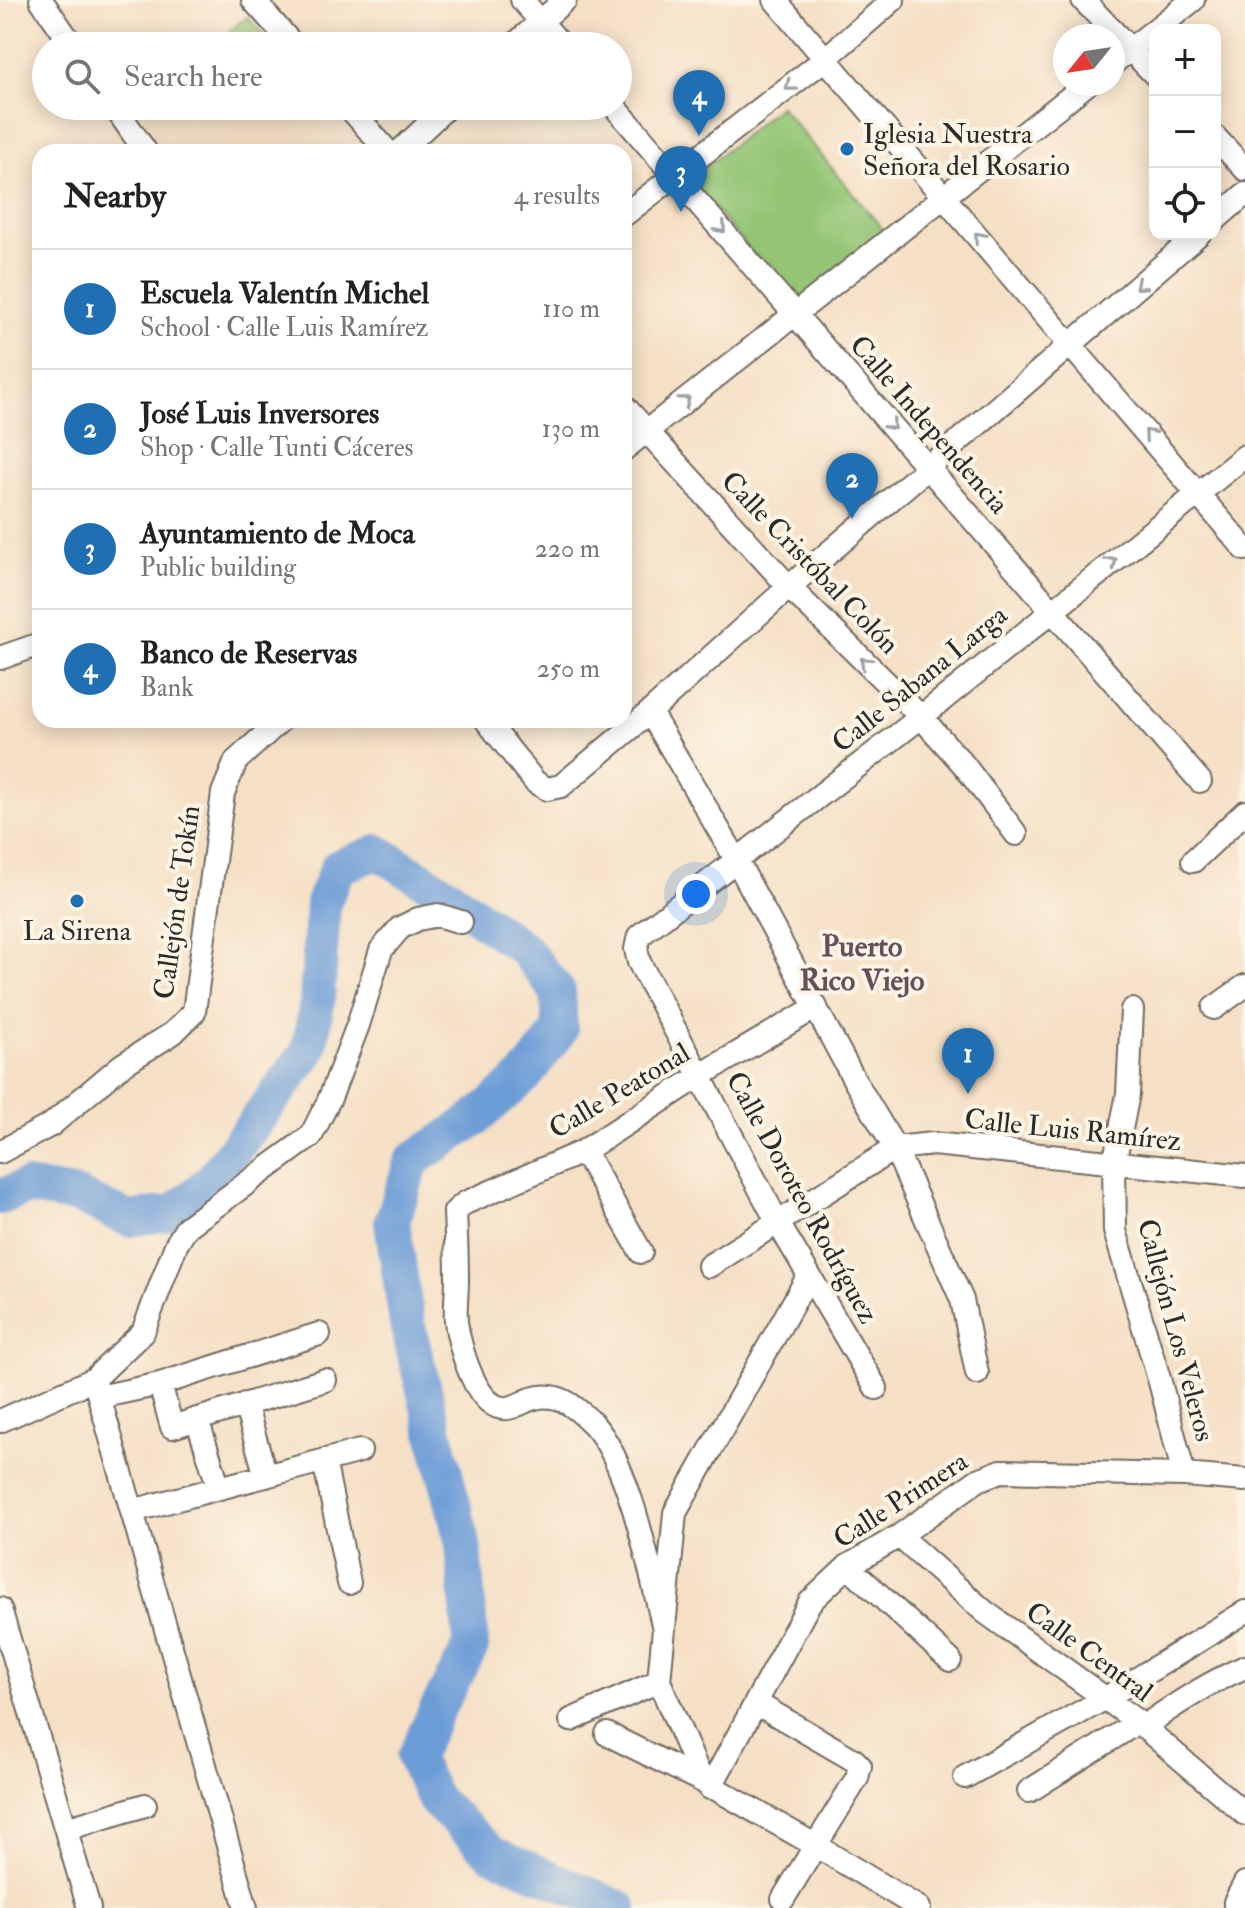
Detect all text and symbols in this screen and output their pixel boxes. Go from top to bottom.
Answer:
north arrow [1053,24,1125,96]
map controls [1149,24,1221,240]
button: + [1149,24,1221,96]
search box [32,32,632,120]
icon: search [60,54,104,98]
text: Search here [124,58,263,95]
pin: 4 [673,70,725,136]
one-way arrow [784,76,799,90]
button: − [1149,96,1221,168]
place label: Iglesia Nuestra Señora del Rosario [863,117,1070,184]
marker: Iglesia Nuestra Señora del Rosario [838,140,856,158]
pin: 3 [655,146,707,212]
button: locate [1149,168,1221,240]
text: Nearby [64,175,166,218]
text: 4 results [514,180,600,212]
one-way arrow [711,219,725,234]
one-way arrow [974,231,989,246]
text: Escuela Valentín Michel [140,275,429,312]
one-way arrow [1134,275,1149,290]
text: 1 [85,293,95,325]
text: 110 m [543,293,600,325]
text: School · Calle Luis Ramírez [140,312,428,344]
street label: Calle Independencia [842,329,1016,522]
text: José Luis Inversores [140,395,379,432]
one-way arrow [676,396,690,411]
text: 2 [83,413,97,445]
text: 130 m [542,413,600,445]
one-way arrow [881,415,896,430]
one-way arrow [1144,428,1158,443]
text: Shop · Calle Tunti Cáceres [140,432,413,464]
pin: 2 [826,453,878,519]
street label: Calle Cristóbal Colón [714,464,906,662]
text: Ayuntamiento de Moca [140,515,415,552]
text: 3 [85,533,95,565]
text: 220 m [535,533,600,565]
text: Public building [140,552,296,584]
one-way arrow [1103,557,1118,572]
street label: Calle Sabana Larga [825,598,1015,761]
text: Banco de Reservas [140,635,357,672]
text: 4 [83,653,97,685]
text: 250 m [537,653,600,685]
one-way arrow [860,657,874,671]
text: Bank [140,672,194,704]
street label: Callejón de Tokín [147,803,208,1001]
your location [676,874,716,914]
marker: La Sirena [68,892,86,910]
place label: La Sirena [23,914,132,949]
district label: Puerto Rico Viejo [800,928,924,999]
pin: 1 [942,1028,994,1094]
street label: Calle Peatonal [543,1036,697,1147]
street label: Calle Doroteo Rodríguez [718,1066,886,1330]
street label: Calle Luis Ramírez [963,1102,1183,1159]
street label: Callejón Los Veleros [1129,1215,1222,1445]
street label: Calle Primera [827,1444,975,1557]
street label: Calle Central [1019,1594,1159,1710]

